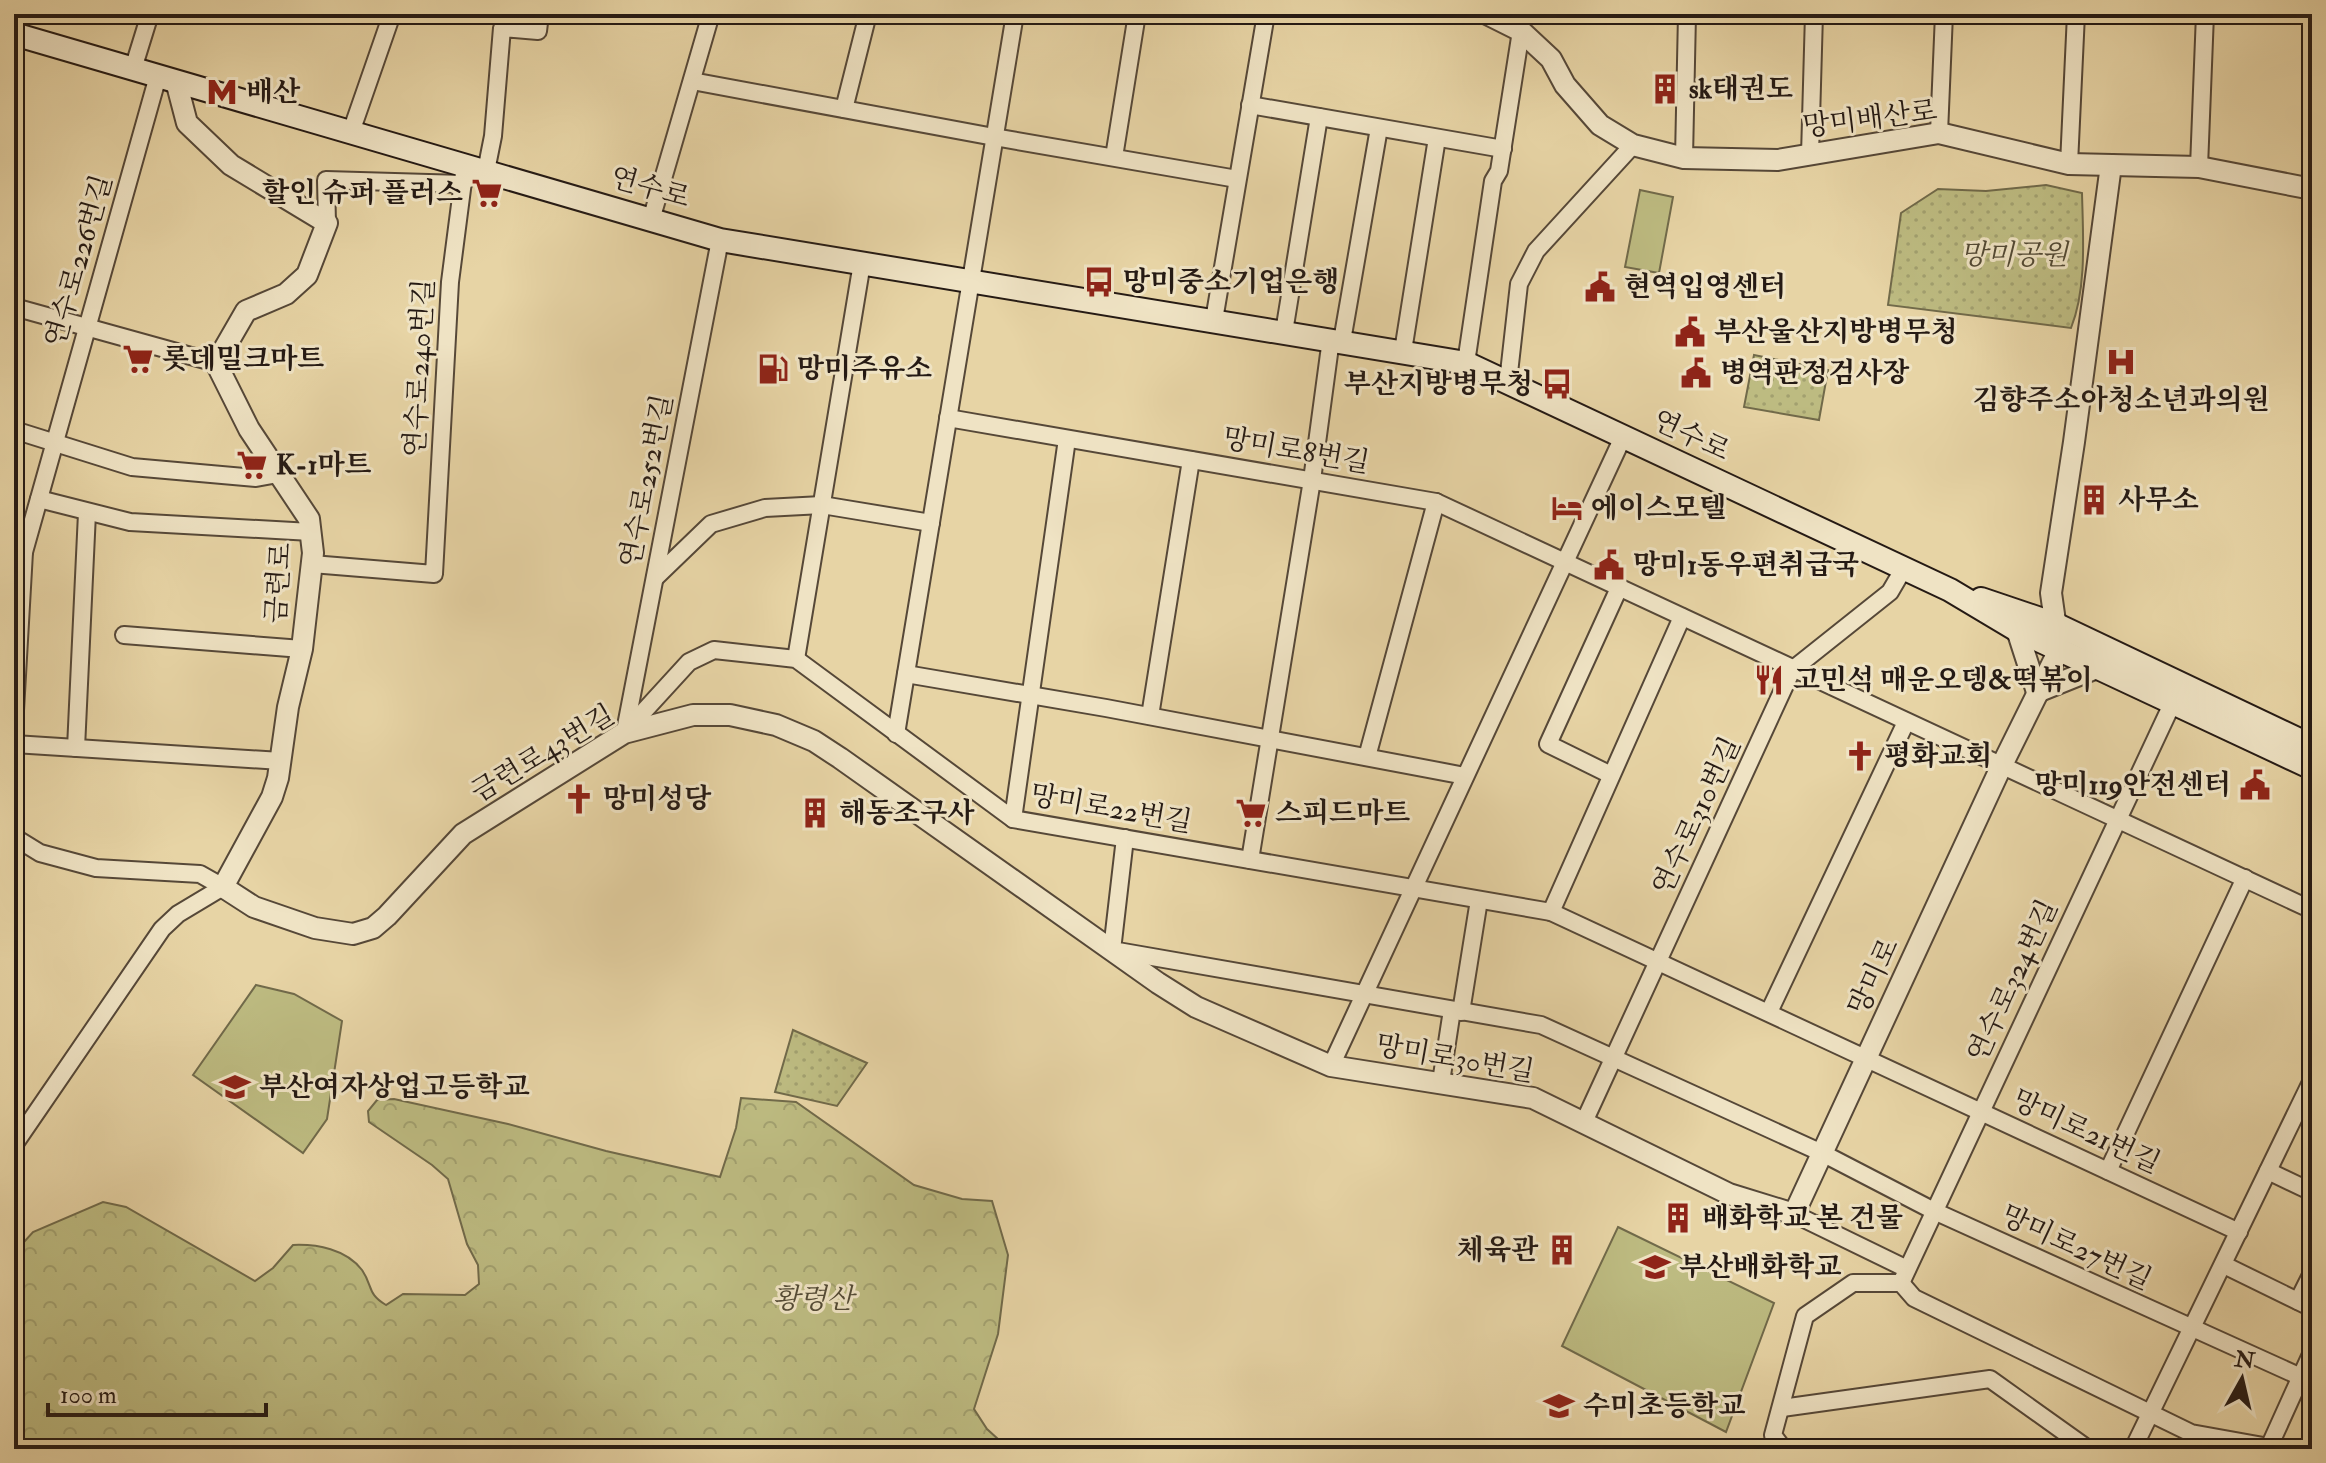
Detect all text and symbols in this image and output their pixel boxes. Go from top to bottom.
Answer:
building icon: sk태권도 [1648,72,1682,106]
place label: sk태권도 [1689,72,1793,107]
metro station icon: 배산 [205,75,239,109]
place label: 배산 [246,75,301,110]
street label: 망미배산로 [1801,93,1939,145]
street label: 연수로 [606,160,694,216]
street label: 연수로226번길 [38,171,120,351]
place label: 할인 슈퍼 플러스 [262,176,463,211]
supermarket icon: 할인 슈퍼 플러스 [470,176,504,210]
park label: 망미공원 [1960,238,2070,273]
bus stop icon: 망미중소기업은행 [1082,265,1116,299]
place label: 망미중소기업은행 [1123,265,1339,300]
public building icon: 현역입영센터 [1583,270,1617,304]
place label: 현역입영센터 [1624,270,1786,305]
street label: 연수로240번길 [398,278,442,458]
public building icon: 부산울산지방병무청 [1673,315,1707,349]
place label: 부산울산지방병무청 [1714,315,1957,350]
supermarket icon: 롯데밀크마트 [121,342,155,376]
place label: 롯데밀크마트 [162,342,324,377]
hospital icon: 김향주소아청소년과의원 [2104,345,2138,379]
fuel station icon: 망미주유소 [756,352,790,386]
place label: 망미주유소 [797,352,932,387]
public building icon: 병역판정검사장 [1679,356,1713,390]
place label: 병역판정검사장 [1720,356,1910,391]
place label: 부산지방병무청 [1344,367,1533,402]
bus stop icon: 부산지방병무청 [1540,367,1574,401]
place label: 김향주소아청소년과의원 [1972,383,2270,418]
street label: 연수로252번길 [613,391,681,571]
street label: 연수로 [1647,403,1735,469]
street label: 망미로8번길 [1220,421,1372,481]
supermarket icon: K-1마트 [235,448,269,482]
place label: K-1마트 [276,448,372,483]
building icon: 사무소 [2077,483,2111,517]
place label: 사무소 [2118,483,2199,518]
hotel icon: 에이스모텔 [1550,491,1584,525]
place label: 에이스모텔 [1591,491,1726,526]
street label: 금련로 [259,541,299,625]
public building icon: 망미1동우편취급국 [1592,548,1626,582]
place label: 망미1동우편취급국 [1633,548,1859,583]
restaurant icon: 고민석 매운오뎅&떡볶이 [1752,663,1786,697]
place label: 고민석 매운오뎅&떡볶이 [1793,663,2093,698]
street label: 금련로43번길 [465,698,621,810]
street label: 연수로310번길 [1645,731,1749,901]
church icon: 평화교회 [1843,739,1877,773]
place label: 평화교회 [1884,739,1992,774]
place label: 망미119안전센터 [2034,768,2231,803]
public building icon: 망미119안전센터 [2238,768,2272,802]
street label: 망미로22번길 [1027,778,1195,840]
church icon: 망미성당 [562,782,596,816]
place label: 망미성당 [603,782,712,817]
building icon: 해동조구사 [798,796,832,830]
place label: 해동조구사 [839,796,975,831]
supermarket icon: 스피드마트 [1234,796,1268,830]
place label: 스피드마트 [1275,796,1410,831]
street label: 연수로324번길 [1960,894,2066,1068]
street label: 망미로 [1841,933,1907,1021]
street label: 망미로30번길 [1373,1028,1537,1090]
school or university icon: 부산여자상업고등학교 [218,1070,252,1104]
place label: 부산여자상업고등학교 [259,1070,529,1105]
street label: 망미로21번길 [2006,1082,2166,1182]
street label: 망미로27번길 [1995,1198,2157,1298]
building icon: 배화학교 본 건물 [1661,1201,1695,1235]
place label: 배화학교 본 건물 [1702,1201,1903,1236]
place label: 체육관 [1457,1233,1539,1268]
building icon: 체육관 [1545,1233,1579,1267]
school or university icon: 부산배화학교 [1638,1250,1672,1284]
place label: 부산배화학교 [1679,1250,1841,1285]
park label: 황령산 [772,1282,858,1317]
north arrow [2202,1339,2282,1419]
text: N [2232,1345,2257,1375]
scale bar [48,1367,266,1417]
text: 100 m [60,1380,117,1411]
school or university icon: 수미초등학교 [1542,1389,1576,1423]
place label: 수미초등학교 [1583,1389,1745,1424]

